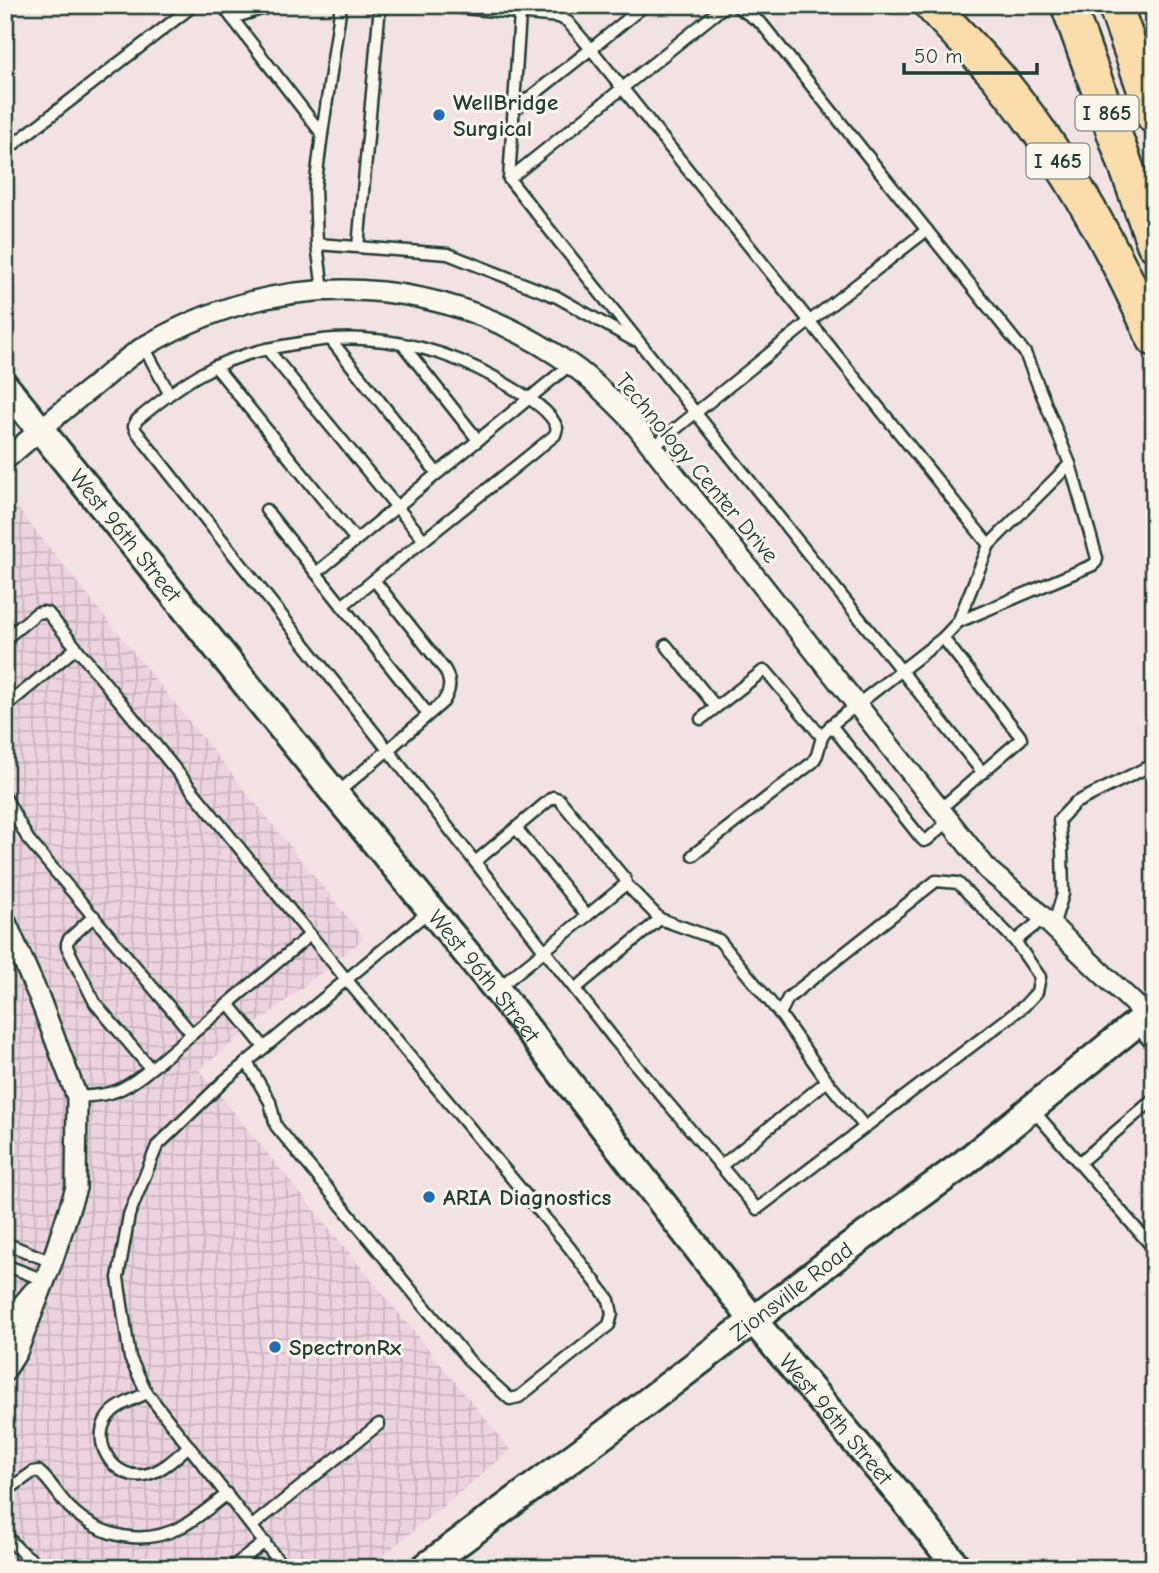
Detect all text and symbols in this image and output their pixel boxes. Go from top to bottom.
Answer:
scale bar [904,32,1036,76]
text: 50 m [914,44,963,68]
place label: WellBridge Surgical [453,89,558,142]
road number: I 865 [1076,96,1138,130]
marker: WellBridge Surgical [431,107,447,123]
road number: I 465 [1026,144,1090,178]
street label: Technology Center Drive [610,368,784,568]
street label: West 96th Street [64,464,188,608]
street label: West 96th Street [423,904,547,1049]
place label: ARIA Diagnostics [443,1184,612,1211]
marker: ARIA Diagnostics [421,1189,437,1205]
street label: Zionsville Road [725,1236,858,1347]
place label: SpectronRx [289,1334,402,1361]
marker: SpectronRx [267,1339,283,1355]
street label: West 96th Street [774,1348,900,1491]

